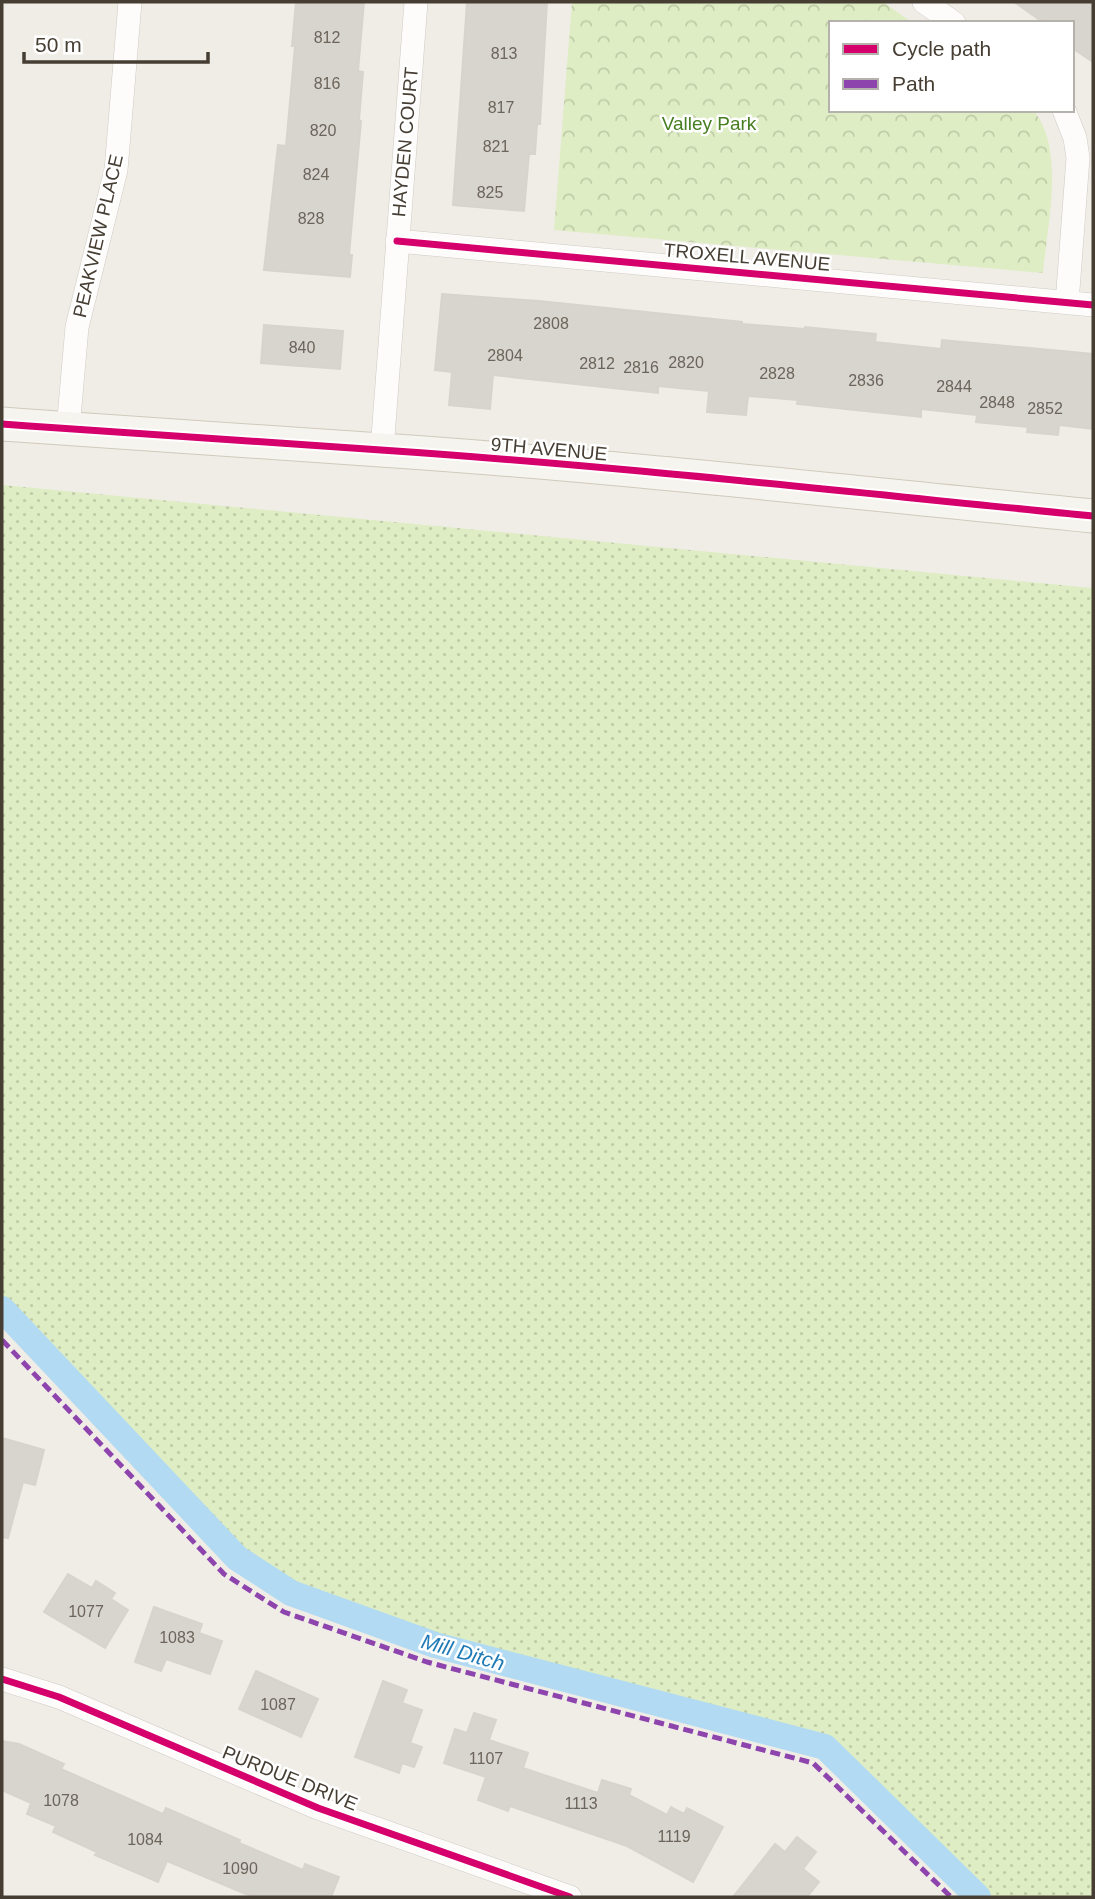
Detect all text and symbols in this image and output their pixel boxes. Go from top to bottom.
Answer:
scale bar [24,21,208,65]
legend [829,21,1074,112]
house number: 812 [314,29,340,46]
text: 50 m [35,33,82,56]
text: Cycle path [892,37,991,60]
house number: 813 [491,45,517,62]
street label: HAYDEN COURT [388,66,422,218]
text: Path [892,72,935,95]
house number: 816 [314,75,340,92]
house number: 817 [488,99,514,116]
park label: Valley Park [662,113,757,134]
house number: 820 [310,122,336,139]
house number: 821 [483,138,509,155]
street label: PEAKVIEW PLACE [69,152,127,320]
house number: 824 [303,166,329,183]
house number: 825 [477,184,503,201]
house number: 828 [298,210,324,227]
street label: TROXELL AVENUE [663,239,831,275]
house number: 2808 [533,315,569,332]
house number: 840 [289,339,315,356]
house number: 2804 [487,347,523,364]
house number: 2820 [668,354,704,371]
house number: 2812 [579,355,615,372]
house number: 2816 [623,359,659,376]
house number: 2828 [759,365,795,382]
house number: 2836 [848,372,884,389]
house number: 2844 [936,378,972,395]
house number: 2848 [979,394,1015,411]
house number: 2852 [1027,400,1063,417]
street label: 9TH AVENUE [490,433,608,465]
house number: 1077 [68,1603,104,1620]
house number: 1083 [159,1629,195,1646]
water label: Mill Ditch [419,1629,507,1675]
house number: 1087 [260,1696,296,1713]
street label: PURDUE DRIVE [220,1741,360,1815]
house number: 1107 [469,1750,503,1767]
house number: 1078 [43,1792,79,1809]
house number: 1113 [564,1795,598,1812]
house number: 1119 [657,1828,691,1845]
house number: 1084 [127,1831,163,1848]
house number: 1090 [222,1860,258,1877]

